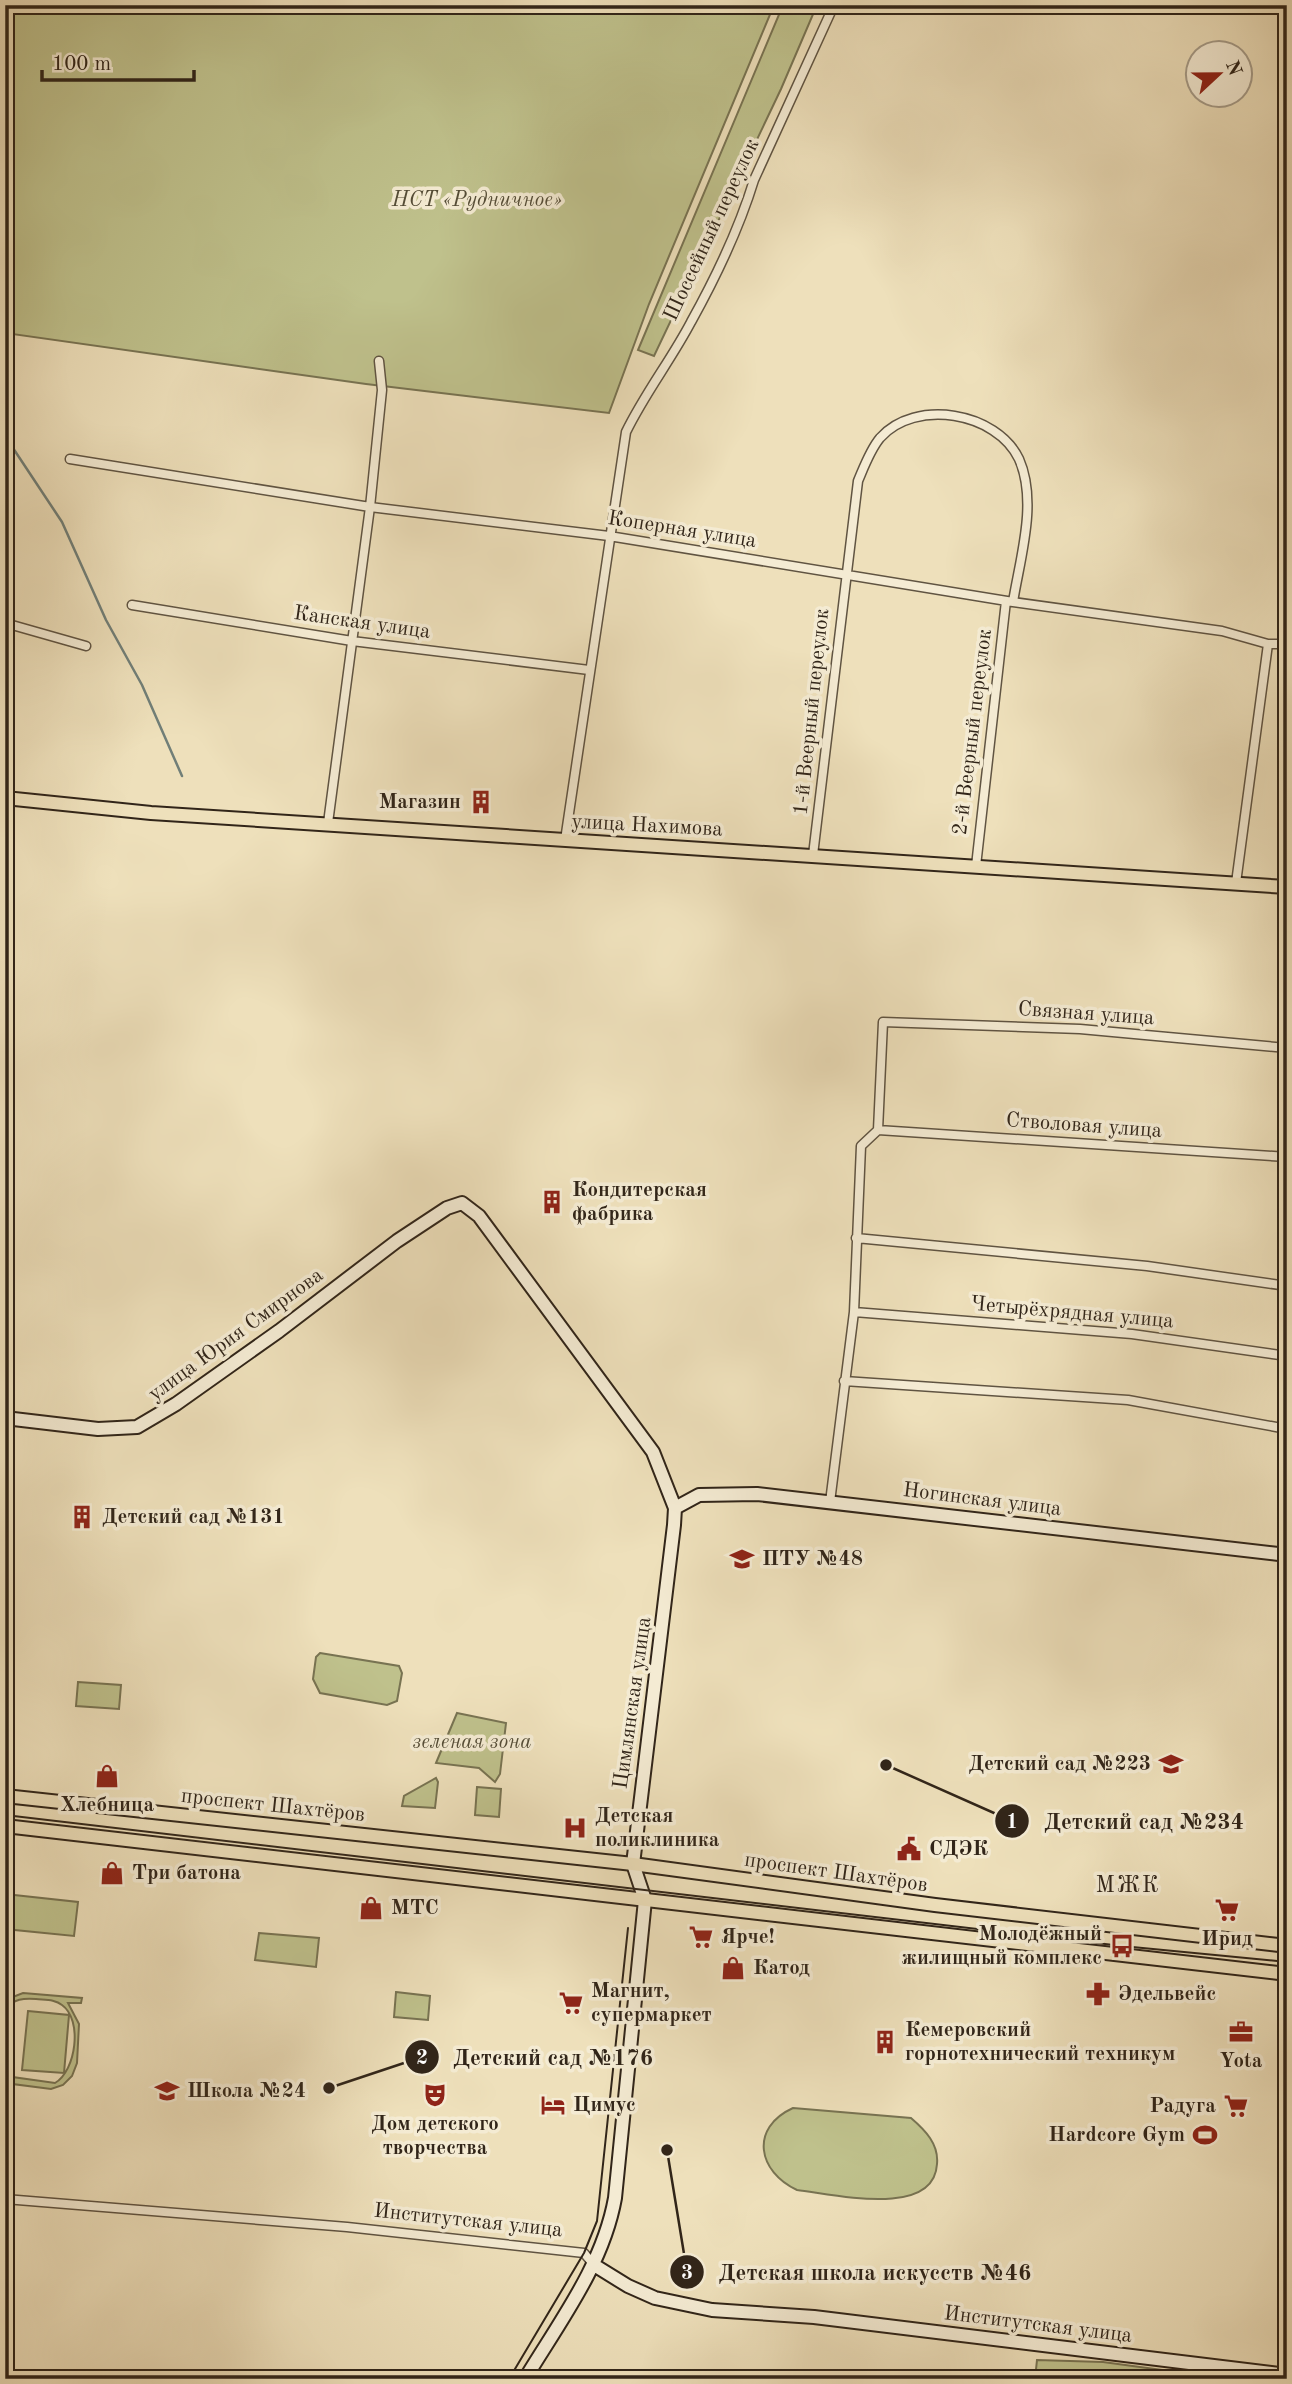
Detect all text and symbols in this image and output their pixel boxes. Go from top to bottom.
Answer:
scale bar [42,38,194,82]
north arrow [1184,38,1254,108]
text: 100 m [52,54,111,75]
text: N [1221,58,1244,79]
street label: Шоссейный переулок [661,135,764,324]
park label: НСТ «Рудничное» [391,190,562,211]
street label: Коперная улица [606,508,758,552]
street label: Канская улица [292,603,432,643]
street label: 1-й Веерный переулок [791,607,833,816]
street label: 2-й Веерный переулок [950,627,996,836]
building icon: Магазин [467,788,495,816]
place label: Магазин [379,792,461,813]
street label: улица Нахимова [571,812,723,840]
street label: Связная улица [1017,999,1155,1029]
street label: Стволовая улица [1005,1110,1163,1142]
place label: Кондитерская фабрика [572,1180,707,1225]
building icon: Кондитерская фабрика [538,1188,566,1216]
street label: улица Юрия Смирнова [145,1265,327,1405]
street label: Четырёхрядная улица [970,1294,1174,1332]
street label: Ногинская улица [902,1480,1062,1520]
building icon: Детский сад №131 [68,1503,96,1531]
place label: Детский сад №131 [102,1507,285,1528]
school or university icon: ПТУ №48 [728,1545,756,1573]
place label: ПТУ №48 [762,1549,863,1570]
street label: Цимлянская улица [611,1615,655,1791]
park label: зеленая зона [413,1732,531,1753]
school or university icon: Детский сад №223 [1157,1750,1185,1778]
place label: Детский сад №223 [968,1754,1151,1775]
shop icon: Хлебница [93,1762,121,1790]
street label: проспект Шахтёров [180,1786,366,1826]
place label: Хлебница [60,1795,154,1816]
callout: Детский сад №234 [995,1799,1258,1843]
place label: Детская поликлиника [595,1806,720,1851]
text: Детский сад №234 [1044,1811,1244,1834]
text: 1 [1006,1812,1018,1833]
hospital icon: Детская поликлиника [561,1814,589,1842]
public building icon: СДЭК [895,1835,923,1863]
place label: СДЭК [929,1839,988,1860]
street label: проспект Шахтёров [743,1850,929,1896]
shop icon: Три батона [98,1859,126,1887]
place label: Три батона [132,1863,241,1884]
district label: МЖК [1095,1874,1161,1897]
shop icon: МТС [357,1894,385,1922]
supermarket icon: Ирид [1213,1896,1241,1924]
place label: МТС [391,1898,439,1919]
supermarket icon: Ярче! [687,1923,715,1951]
place label: Молодёжный жилищный комплекс [902,1924,1102,1969]
place label: Ярче! [721,1927,775,1948]
place label: Ирид [1201,1929,1253,1950]
bus stop icon: Молодёжный жилищный комплекс [1108,1932,1136,1960]
shop icon: Катод [719,1954,747,1982]
place label: Катод [753,1958,810,1979]
pharmacy icon: Эдельвейс [1084,1980,1112,2008]
place label: Магнит, супермаркет [591,1981,712,2026]
place label: Эдельвейс [1118,1984,1216,2005]
supermarket icon: Магнит, супермаркет [557,1989,585,2017]
office icon: Yota [1227,2018,1255,2046]
place label: Кемеровский горнотехнический техникум [905,2020,1175,2065]
building icon: Кемеровский горнотехнический техникум [871,2028,899,2056]
callout: Детский сад №176 [404,2035,667,2079]
text: Детский сад №176 [453,2047,653,2070]
text: 2 [416,2048,428,2069]
place label: Yota [1220,2051,1263,2072]
school or university icon: Школа №24 [153,2077,181,2105]
place label: Школа №24 [187,2081,306,2102]
theatre icon: Дом детского творчества [421,2081,449,2109]
hotel icon: Цимус [539,2091,567,2119]
supermarket icon: Радуга [1222,2092,1250,2120]
place label: Цимус [573,2095,636,2116]
place label: Радуга [1150,2096,1216,2117]
place label: Дом детского творчества [371,2114,499,2159]
sports icon: Hardcore Gym [1191,2121,1219,2149]
place label: Hardcore Gym [1048,2125,1185,2146]
street label: Институтская улица [373,2201,563,2241]
callout: Детская школа искусств №46 [670,2250,1046,2294]
text: Детская школа искусств №46 [719,2262,1031,2285]
text: 3 [681,2263,693,2284]
street label: Институтская улица [943,2303,1133,2347]

